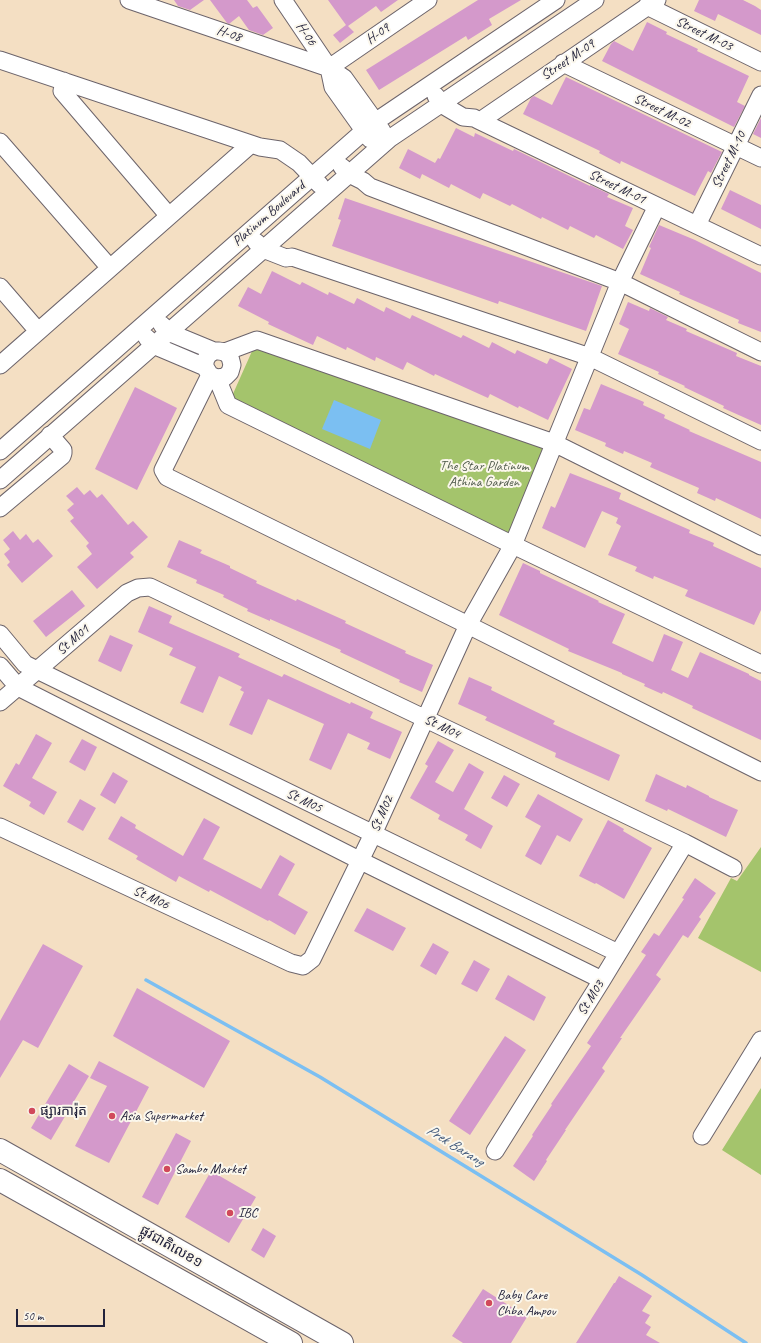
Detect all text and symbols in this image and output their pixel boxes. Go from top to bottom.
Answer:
street label: Street M-03 [673,13,735,55]
street label: H-06 [292,19,320,49]
street label: H-09 [363,20,393,48]
street label: H-08 [214,22,244,46]
street label: Street M-09 [538,36,598,84]
street label: Street M-02 [631,90,693,132]
street label: Street M-10 [708,129,750,191]
street label: Street M-01 [586,166,648,208]
street label: Platinum Boulevard [229,178,309,250]
park label: The Star Platinum Athina Garden [439,458,529,490]
street label: St M01 [53,621,93,659]
street label: St M04 [421,711,463,743]
street label: St M05 [283,785,325,817]
street label: St M02 [367,793,397,835]
street label: St M06 [130,882,172,914]
street label: St M03 [574,978,608,1018]
place label: ផ្សារការ៉ុត [40,1103,87,1119]
marker: ផ្សារការ៉ុត [27,1106,37,1116]
place label: Asia Supermarket [120,1108,203,1124]
marker: Asia Supermarket [107,1111,117,1121]
water label: Prek Barang [423,1121,487,1171]
place label: Sambo Market [175,1161,246,1177]
marker: Sambo Market [162,1164,172,1174]
place label: IBC [238,1205,257,1221]
marker: IBC [225,1208,235,1218]
street label: ផ្លូវជាតិលេខ១ [136,1222,206,1272]
place label: Baby Care Chba Ampov [497,1287,555,1320]
marker: Baby Care Chba Ampov [484,1298,494,1308]
scale bar [18,1301,107,1327]
text: 50 m [23,1308,43,1324]

